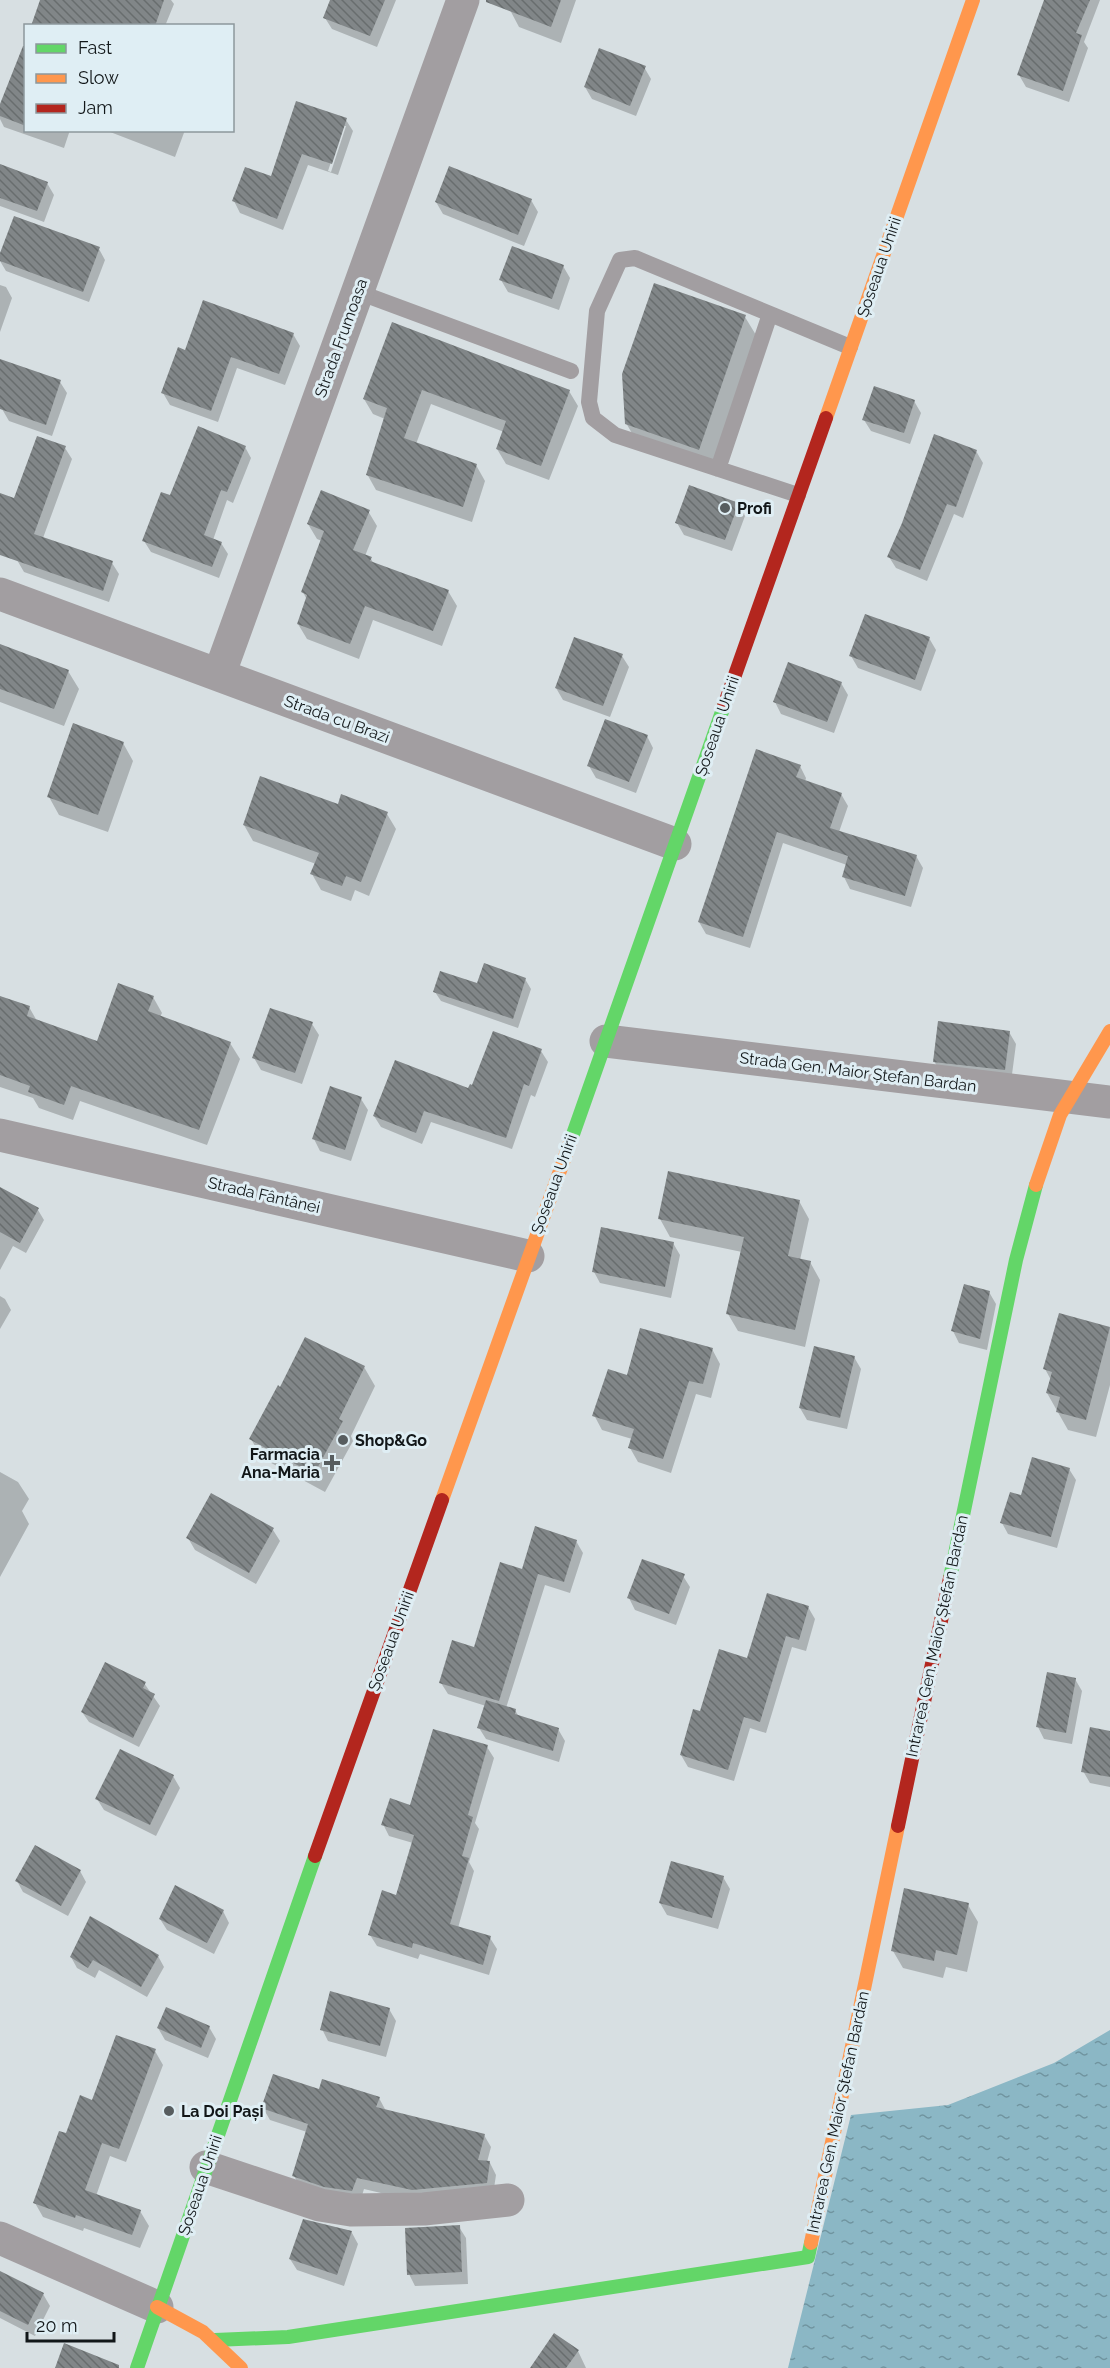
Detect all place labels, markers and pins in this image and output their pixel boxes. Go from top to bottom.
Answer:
place label: Profi [737,499,772,518]
marker: Profi [718,501,732,515]
place label: Shop&Go [355,1431,427,1450]
marker: Shop&Go [336,1433,350,1447]
place label: Farmacia Ana-Maria [241,1445,320,1482]
marker: Farmacia Ana-Maria [325,1456,339,1470]
place label: La Doi Pași [181,2102,263,2121]
marker: La Doi Pași [162,2104,176,2118]

